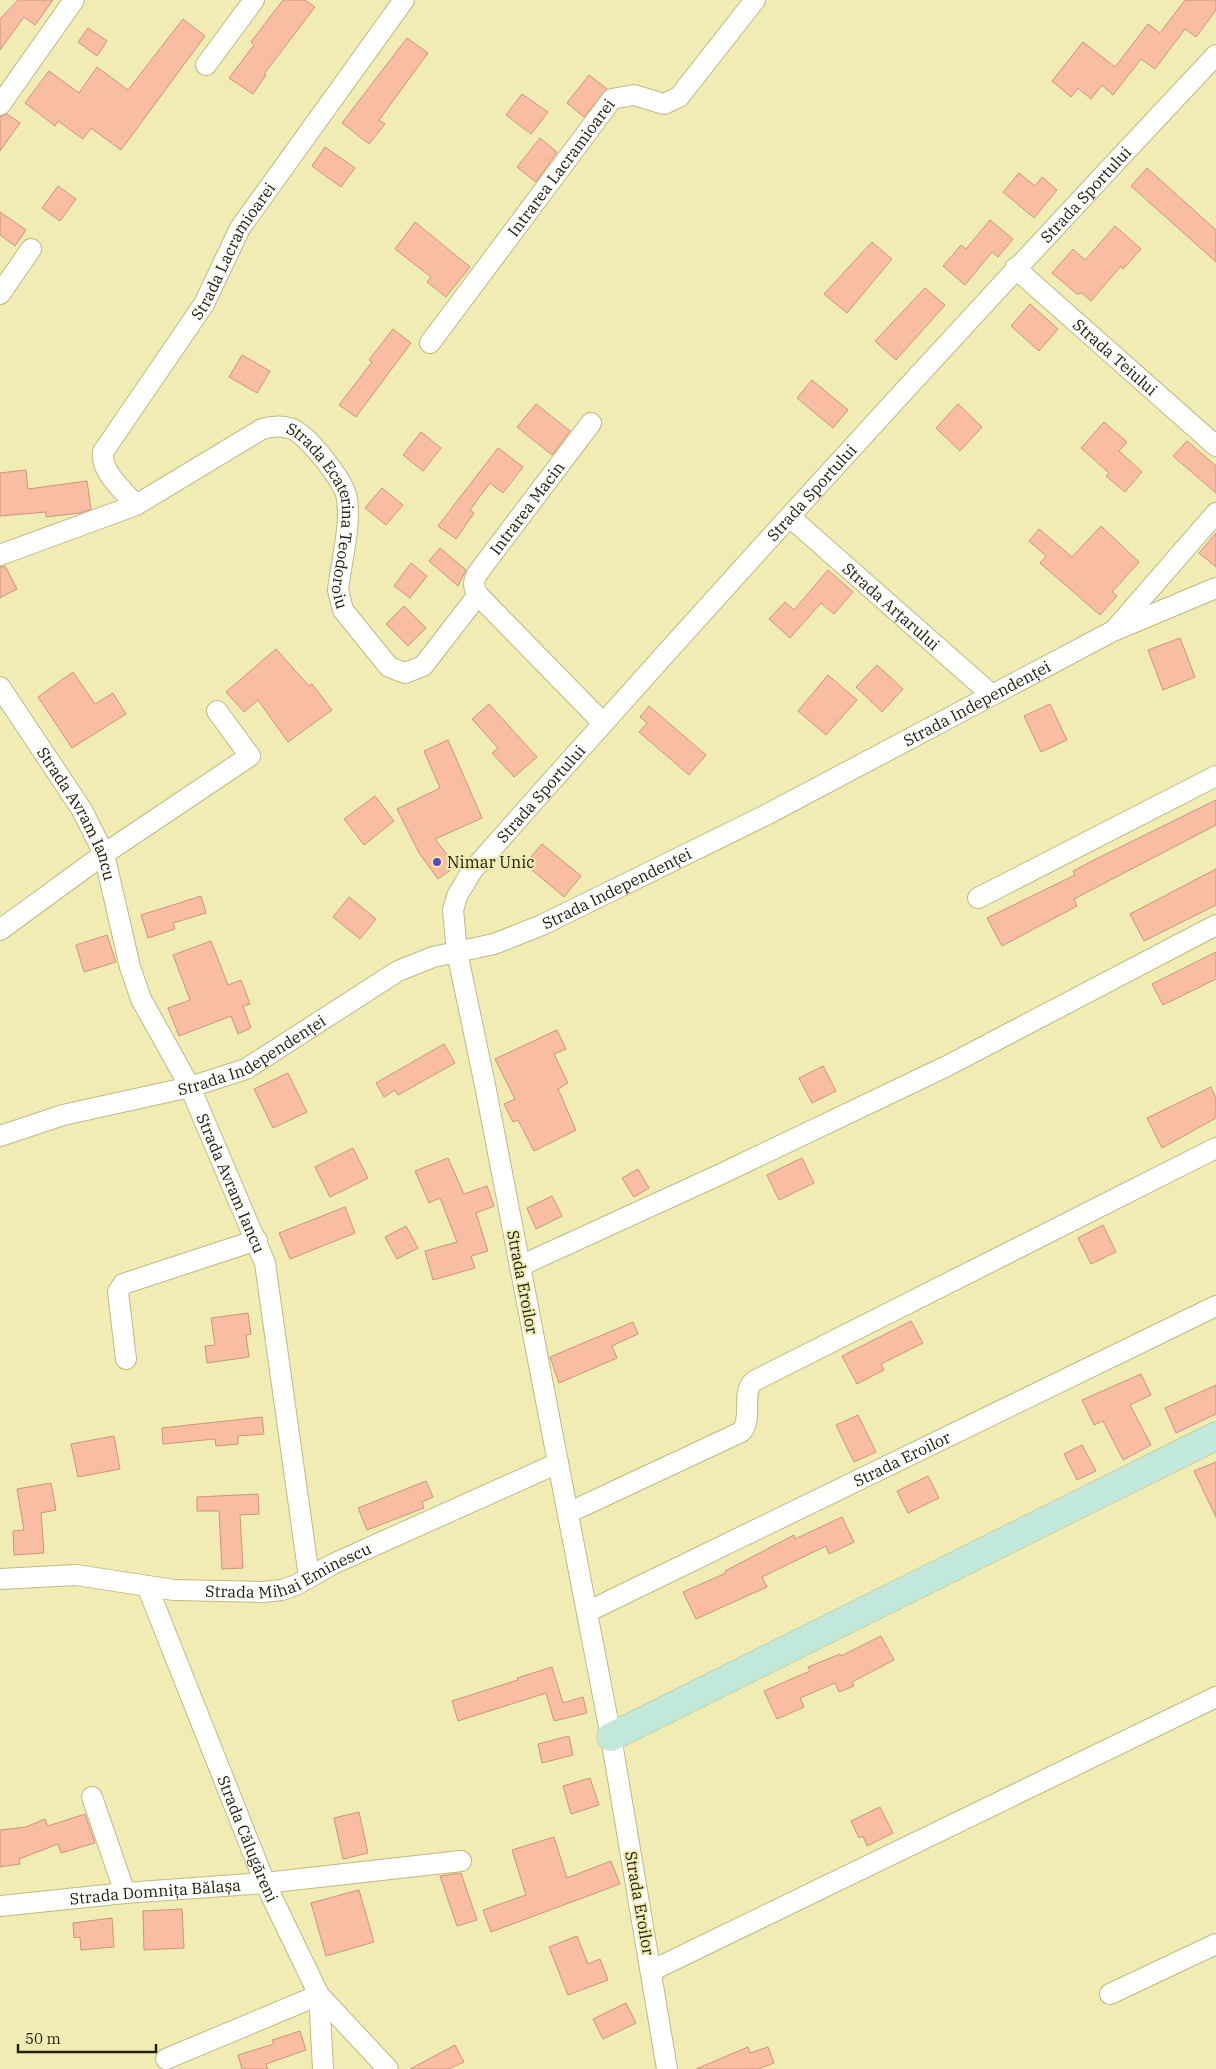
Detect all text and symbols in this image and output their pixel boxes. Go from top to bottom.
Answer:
street label: Intrarea Lacramioarei [503,95,619,240]
street label: Strada Sportului [1036,142,1135,247]
street label: Strada Lacramioarei [186,179,279,323]
street label: Strada Teiului [1069,314,1162,400]
street label: Strada Ecaterina Teodoroiu [284,418,358,611]
street label: Strada Sportului [762,440,861,545]
street label: Intrarea Macin [485,457,569,559]
street label: Strada Arțarului [839,558,944,654]
street label: Strada Independenței [900,656,1054,750]
street label: Strada Sportului [492,741,589,847]
street label: Strada Avram Iancu [33,743,120,883]
street label: Strada Independenței [539,843,695,933]
place label: Nimar Unic [447,852,535,872]
marker: Nimar Unic [431,856,443,868]
street label: Strada Independenței [176,1010,329,1099]
street label: Strada Avram Iancu [192,1110,270,1256]
street label: Strada Eroilor [503,1228,543,1336]
street label: Strada Eroilor [850,1427,954,1491]
street label: Strada Mihai Eminescu [205,1538,374,1602]
street label: Strada Călugăreni [213,1772,283,1905]
street label: Strada Eroilor [621,1849,659,1957]
street label: Strada Domnița Bălașa [69,1875,242,1909]
scale bar [18,2022,155,2054]
text: 50 m [25,2029,61,2048]

